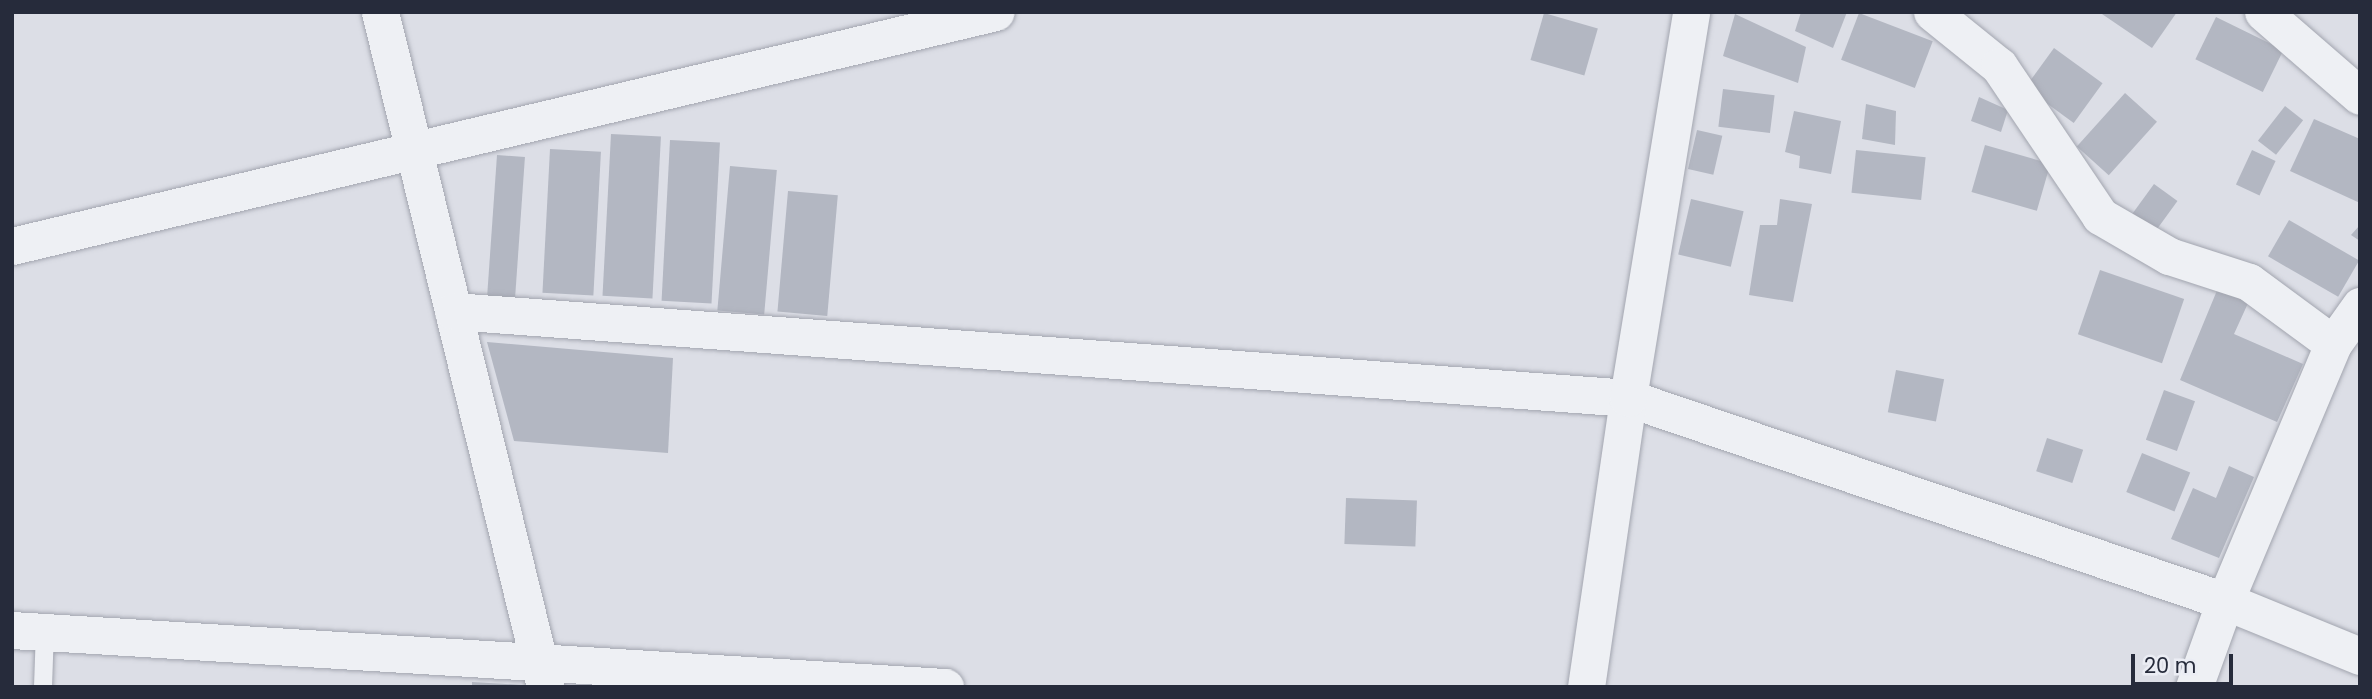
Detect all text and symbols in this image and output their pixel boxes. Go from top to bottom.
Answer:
scale bar [2134,640,2236,684]
text: 20 m [2144,651,2197,680]

